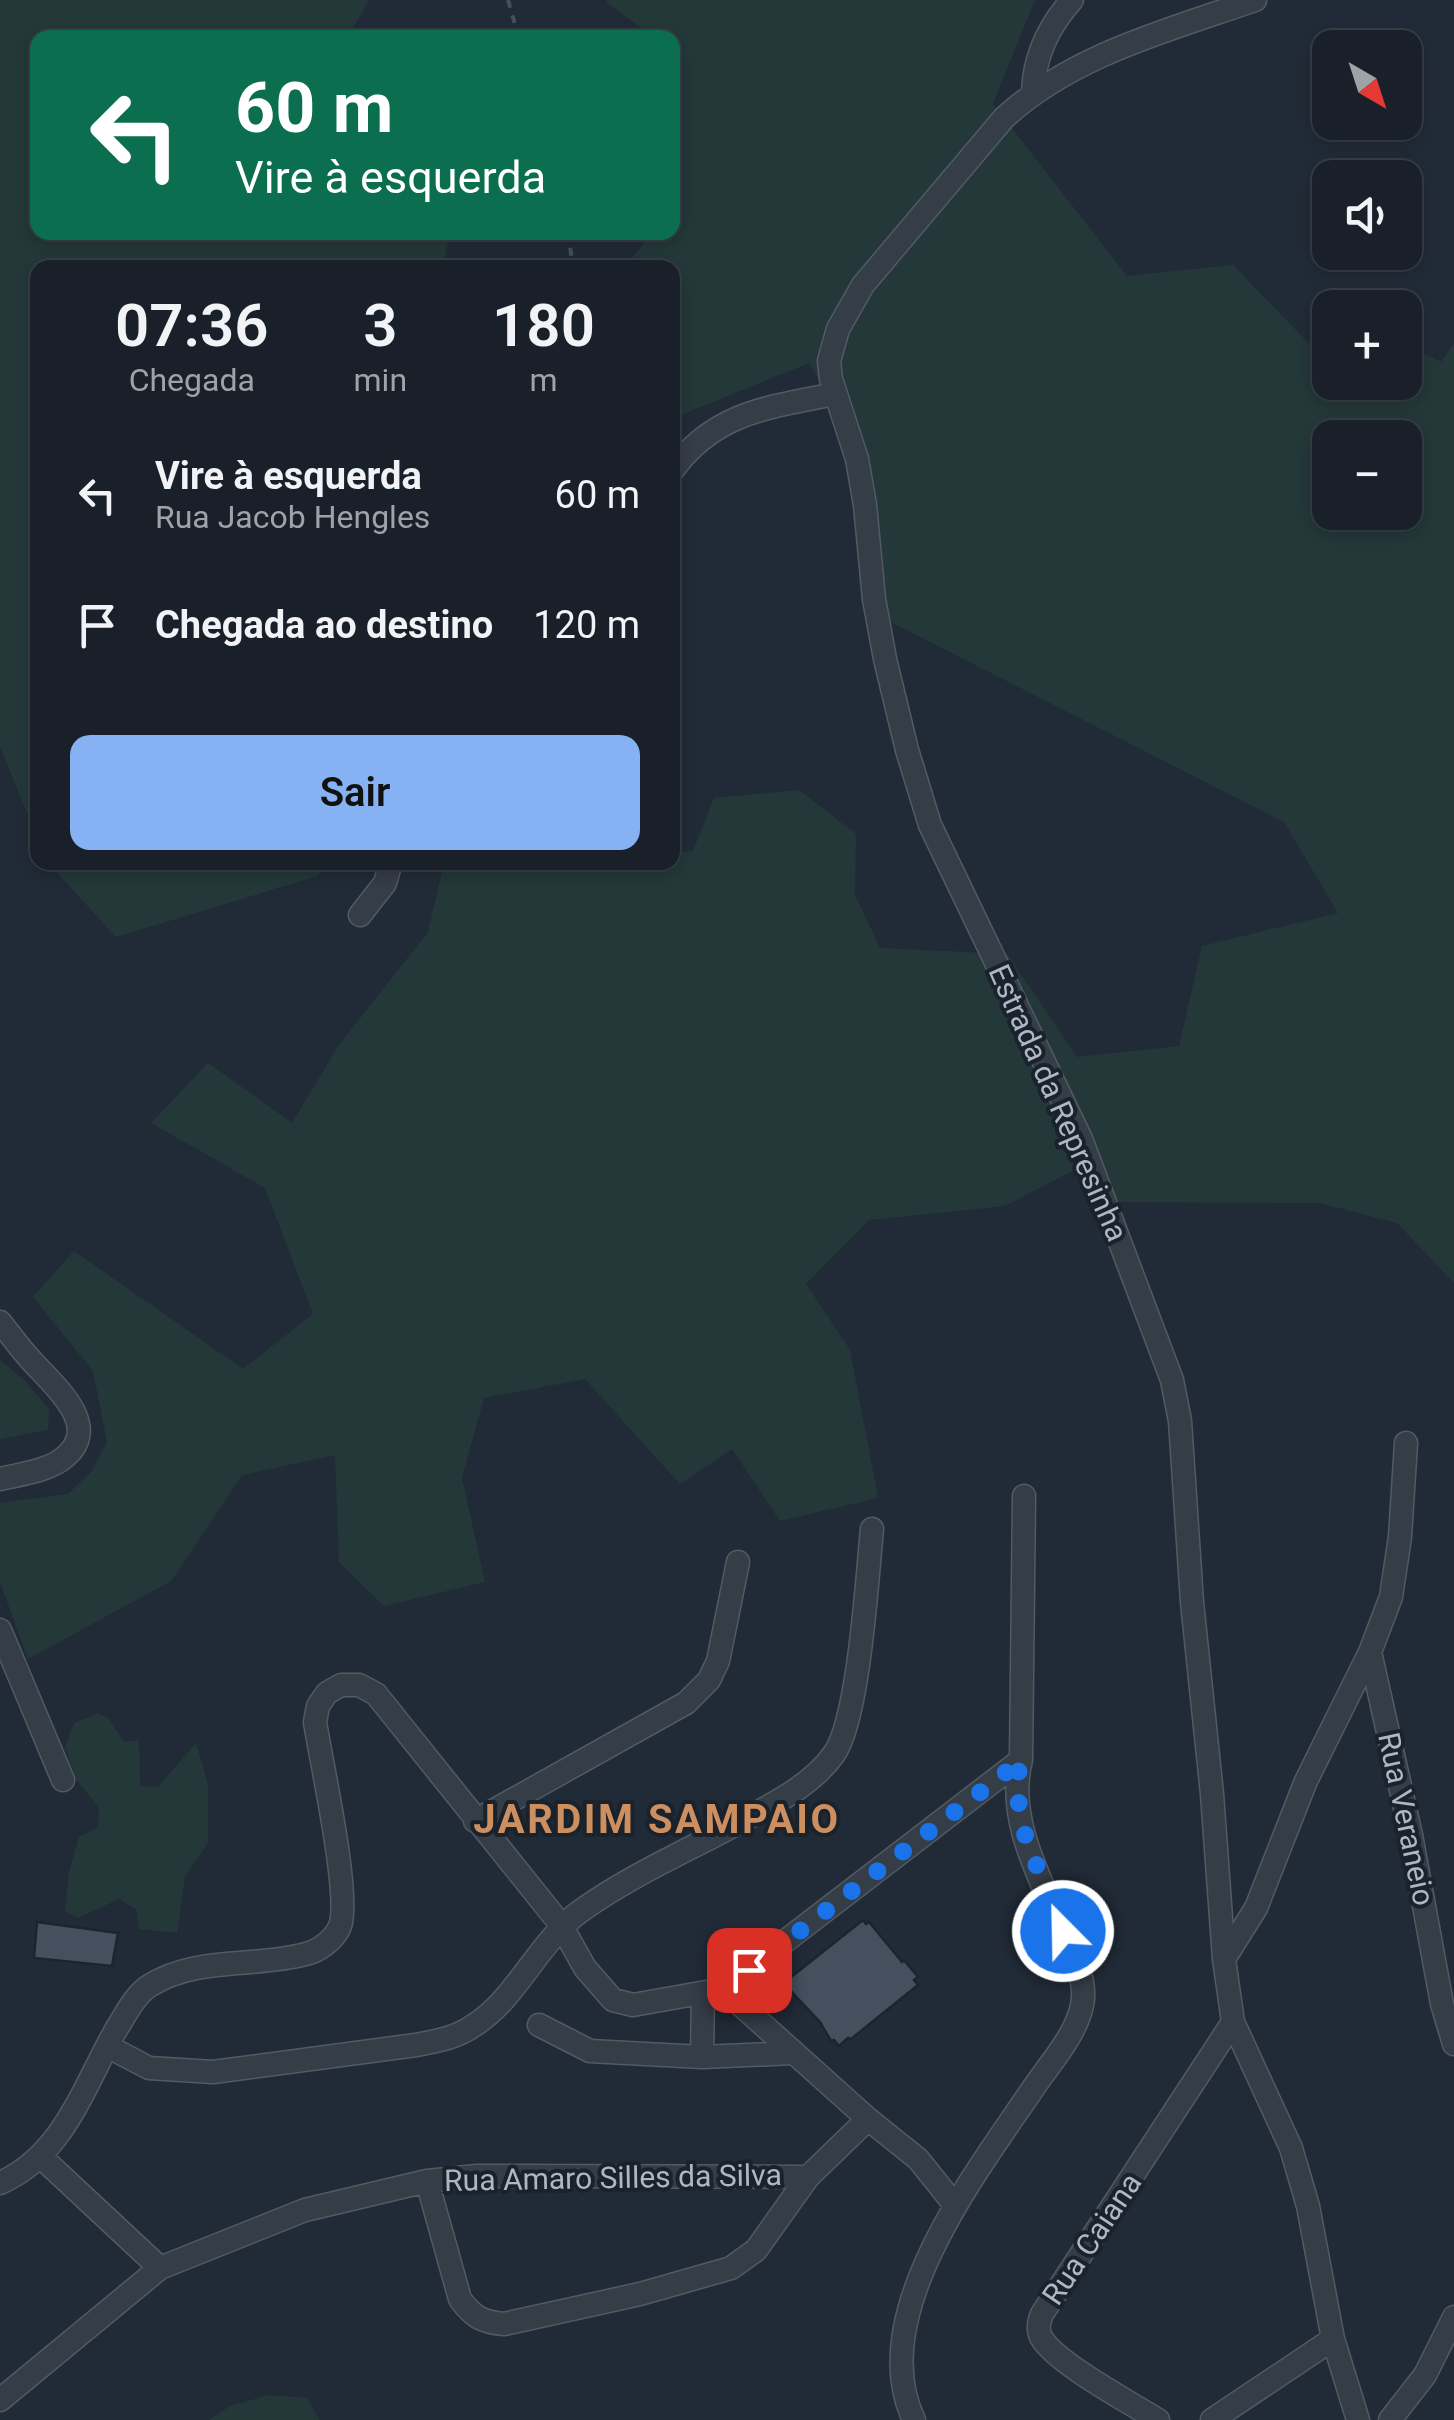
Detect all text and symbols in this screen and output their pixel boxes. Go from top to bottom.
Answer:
north arrow [1312,30,1422,140]
map controls [1312,30,1422,530]
text: 60 m [235,67,393,149]
icon: left [70,70,200,200]
text: Vire à esquerda [235,151,546,204]
button: sound [1312,160,1422,270]
text: 07:36 [115,290,269,361]
text: 3 [363,290,397,361]
text: 180 [492,290,595,361]
button: + [1312,290,1422,400]
text: Chegada [129,361,255,399]
text: min [354,361,407,399]
text: m [529,361,558,399]
button: − [1312,420,1422,530]
text: Vire à esquerda [155,454,422,498]
icon: left [70,468,125,523]
text: 60 m [555,473,640,517]
text: Rua Jacob Hengles [155,498,430,536]
icon: arrive [70,598,125,653]
text: Chegada ao destino [155,603,493,647]
text: 120 m [533,603,640,647]
button: Sair [70,735,640,850]
street label: Estrada da Represinha [982,959,1135,1246]
street label: Rua Veraneio [1371,1729,1442,1909]
district label: JARDIM SAMPAIO [473,1796,841,1843]
position arrow [1011,1879,1115,1983]
pin [707,1928,792,2013]
icon: arrive [722,1943,777,1998]
street label: Rua Amaro Silles da Silva [444,2157,782,2198]
street label: Rua Caiana [1035,2166,1148,2311]

